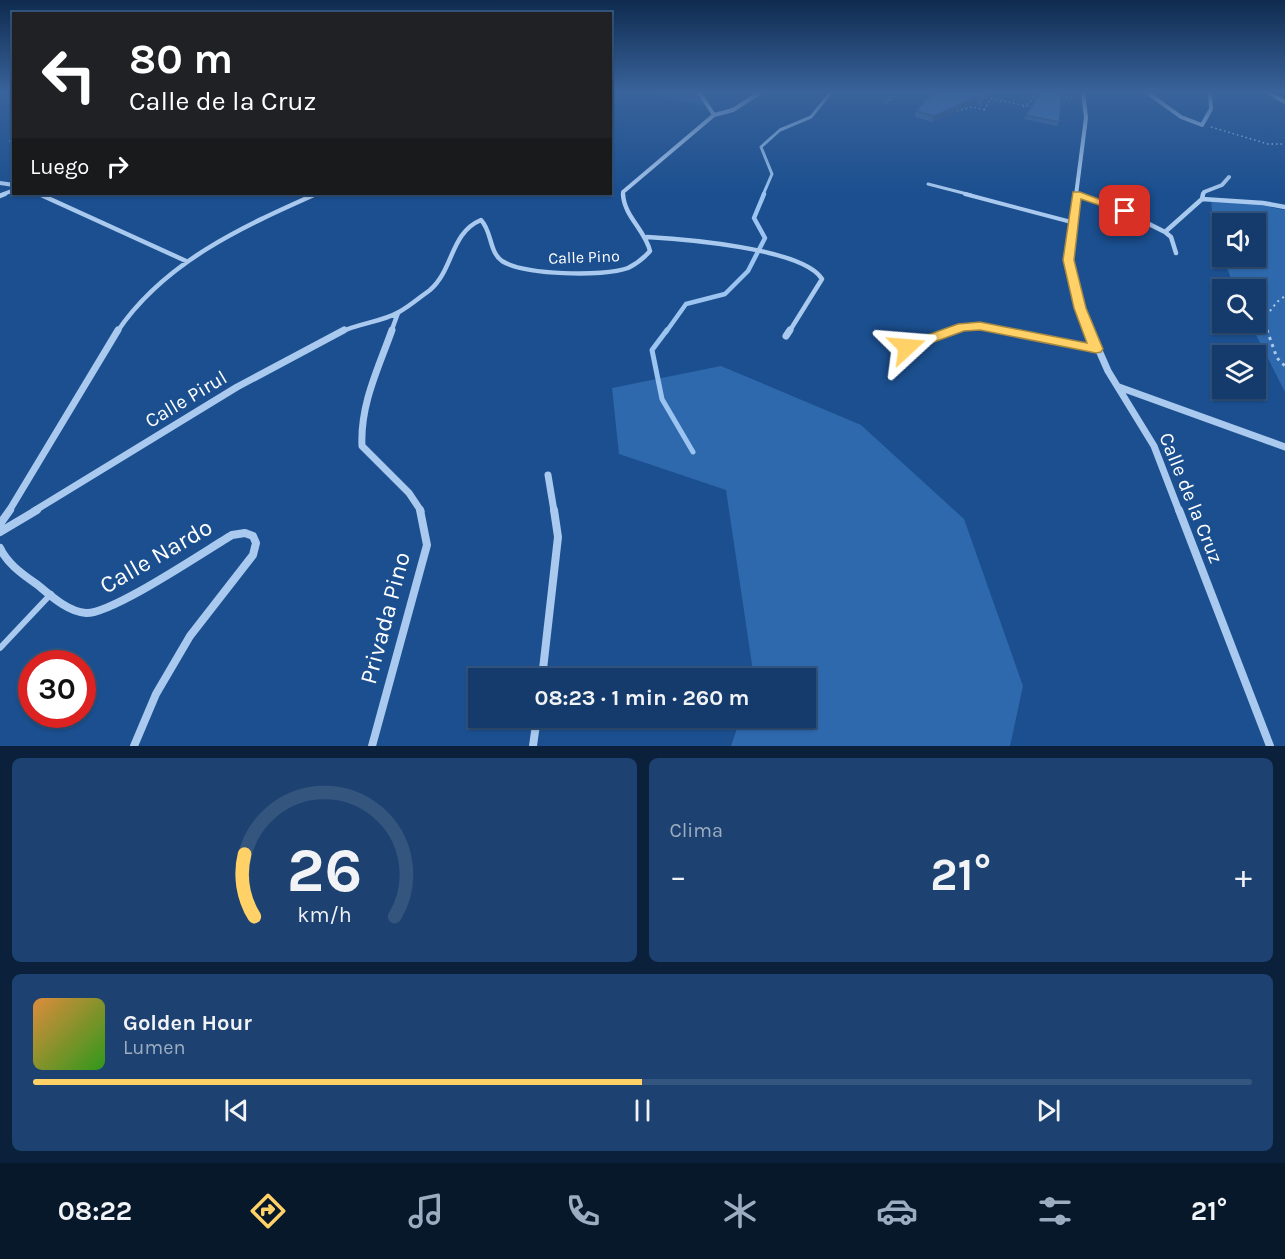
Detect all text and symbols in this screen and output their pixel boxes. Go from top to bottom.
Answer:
text: 80 m [129,34,233,84]
icon: left [30,36,108,114]
text: Calle de la Cruz [129,85,316,117]
icon: right [101,150,134,183]
text: Luego [30,154,89,180]
pin [1099,185,1150,236]
icon: arrive [1108,194,1141,227]
map controls [1212,213,1266,399]
button: sound [1212,213,1266,267]
street label: Calle Pino [548,246,620,268]
button: search [1212,279,1266,333]
position arrow [875,315,939,379]
button: layers [1212,345,1266,399]
street label: Calle Pirul [141,366,231,432]
street label: Calle de la Cruz [1154,429,1228,567]
street label: Calle Nardo [95,513,217,599]
street label: Privada Pino [354,549,416,687]
speed limit sign: 30 [18,650,96,728]
text: 08:23 · 1 min · 260 m [534,685,750,711]
text: Clima [670,819,723,842]
text: 26 [286,834,362,907]
text: 21° [930,849,991,901]
text: − [670,857,687,895]
text: + [1235,857,1252,895]
text: km/h [297,902,351,927]
text: Golden Hour [123,1010,252,1036]
text: Lumen [123,1036,186,1059]
icon: previous [220,1094,253,1127]
icon: pause [626,1094,659,1127]
icon: next [1032,1094,1065,1127]
icon: directions [247,1190,289,1232]
icon: music [405,1190,447,1232]
icon: phone [562,1190,604,1232]
icon: climate [719,1190,761,1232]
icon: car [876,1190,918,1232]
icon: filters [1034,1190,1076,1232]
text: 08:22 [58,1195,132,1227]
text: 21° [1191,1195,1227,1227]

